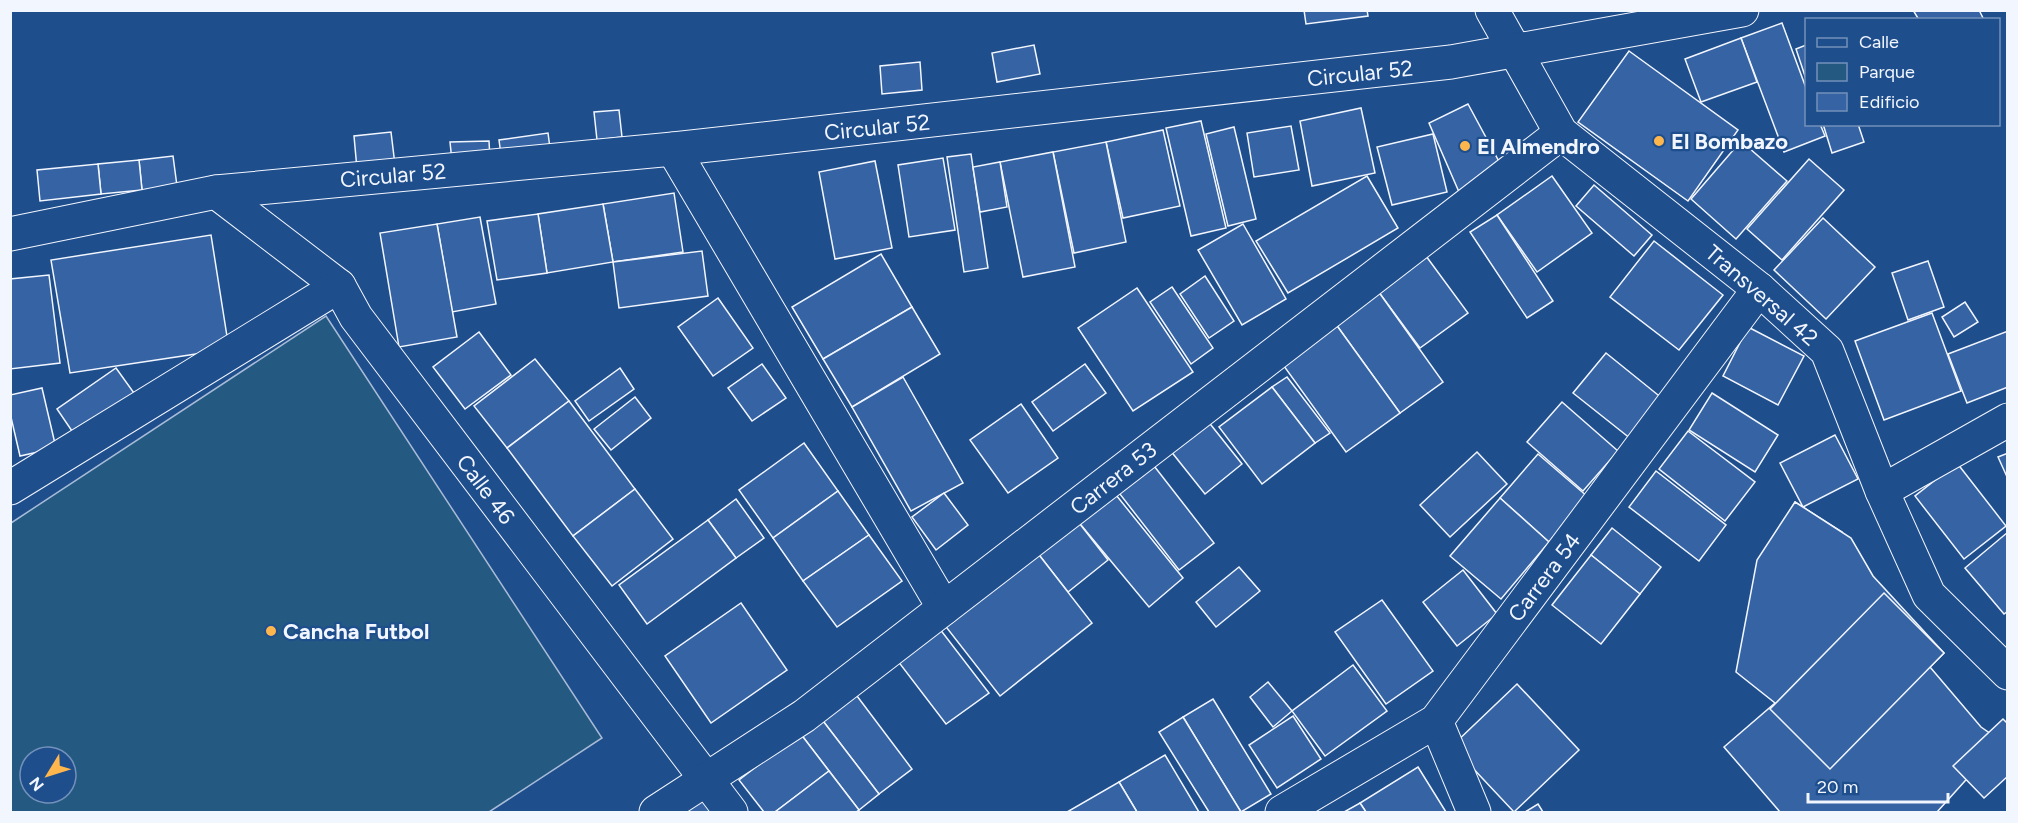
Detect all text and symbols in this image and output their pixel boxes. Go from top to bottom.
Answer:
legend [1805,18,2000,126]
text: Calle [1859,31,1899,53]
street label: Circular 52 [1306,55,1414,92]
text: Parque [1859,61,1915,83]
text: Edificio [1859,91,1920,113]
street label: Circular 52 [823,109,931,146]
place label: El Bombazo [1671,128,1788,155]
place label: El Almendro [1477,133,1600,160]
marker: El Bombazo [1652,134,1666,148]
marker: El Almendro [1458,139,1472,153]
street label: Circular 52 [339,157,447,194]
street label: Transversal 42 [1700,239,1824,352]
street label: Carrera 53 [1065,436,1162,521]
street label: Calle 46 [451,449,521,530]
street label: Carrera 54 [1502,527,1587,627]
place label: Cancha Futbol [283,618,429,645]
marker: Cancha Futbol [264,624,278,638]
north arrow [18,745,78,805]
scale bar [1808,766,1948,804]
text: N [25,773,48,795]
text: 20 m [1817,776,1858,798]

